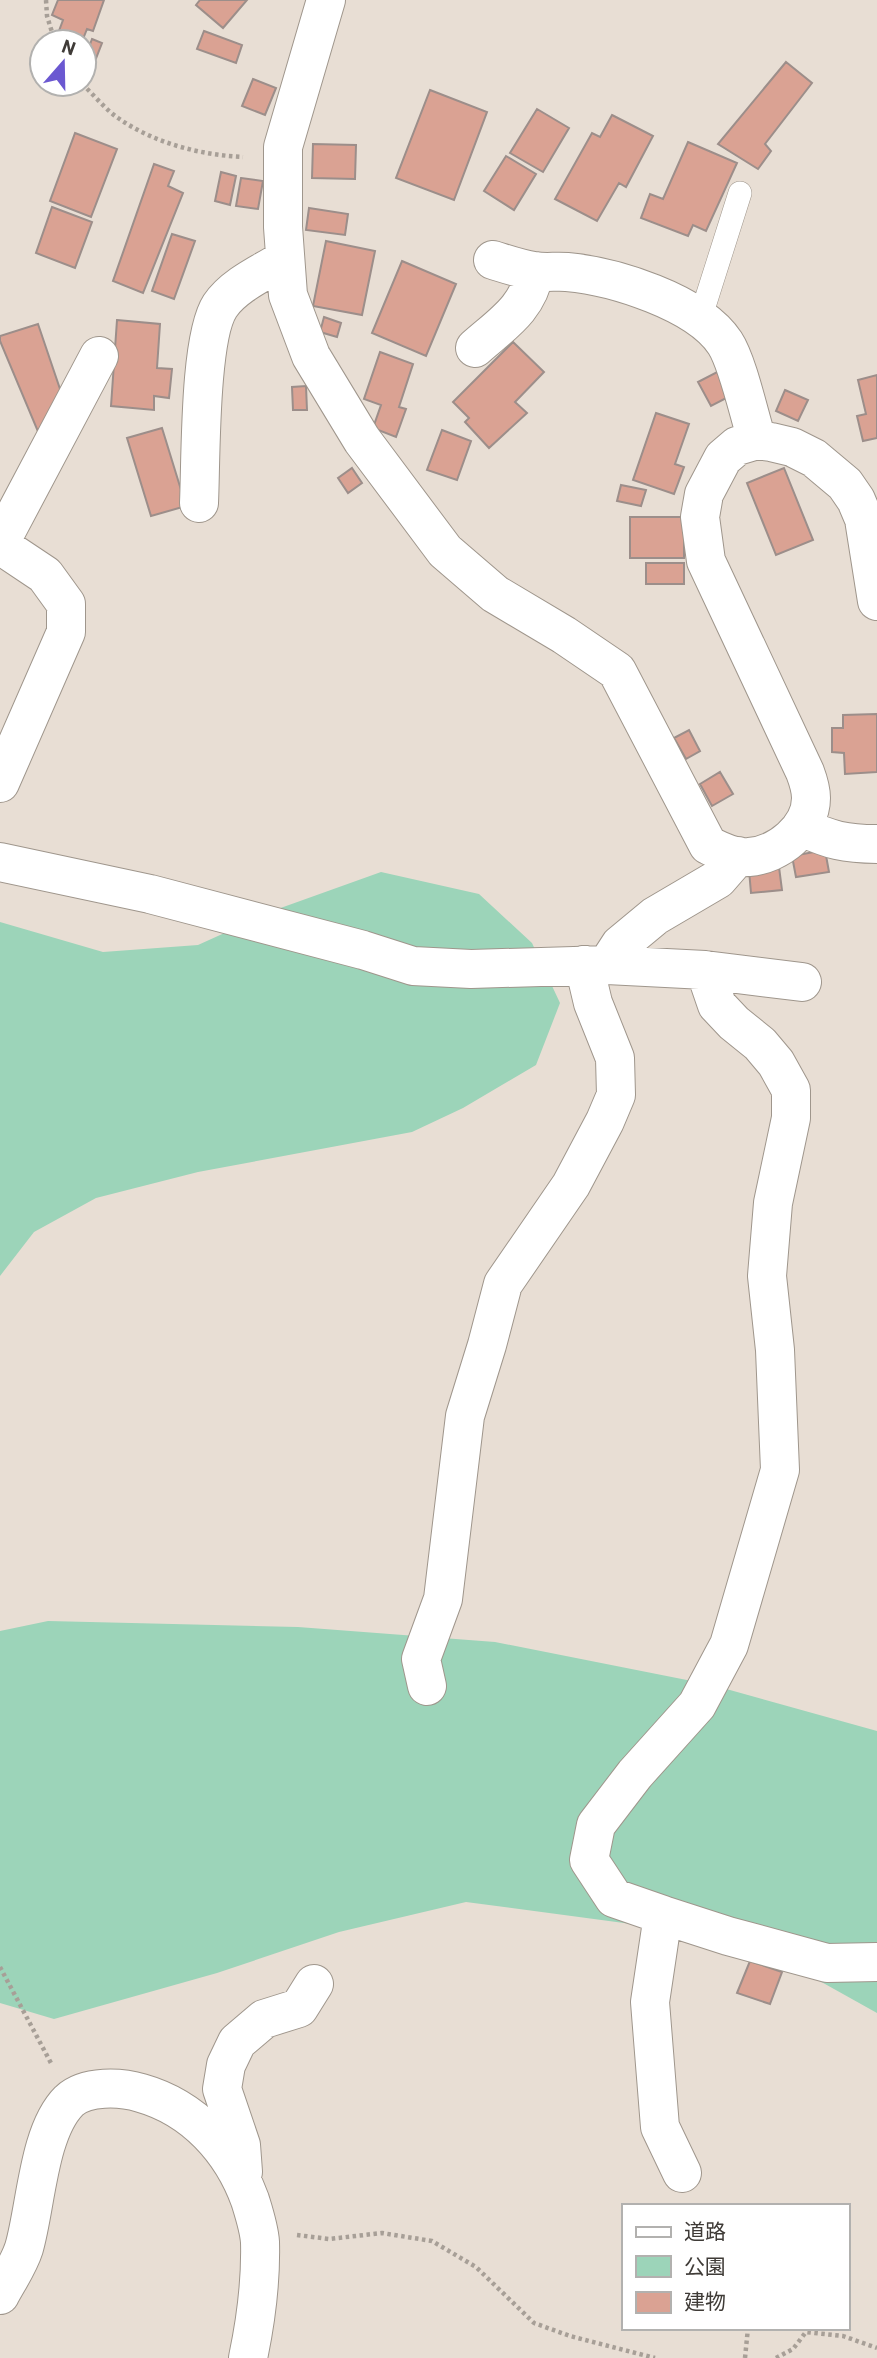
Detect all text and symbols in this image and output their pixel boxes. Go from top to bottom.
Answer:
north arrow [28,28,98,98]
text: N [59,34,79,60]
legend [622,2204,849,2330]
text: 道路 [684,2218,726,2243]
text: 公園 [684,2253,726,2278]
text: 建物 [684,2288,726,2313]

